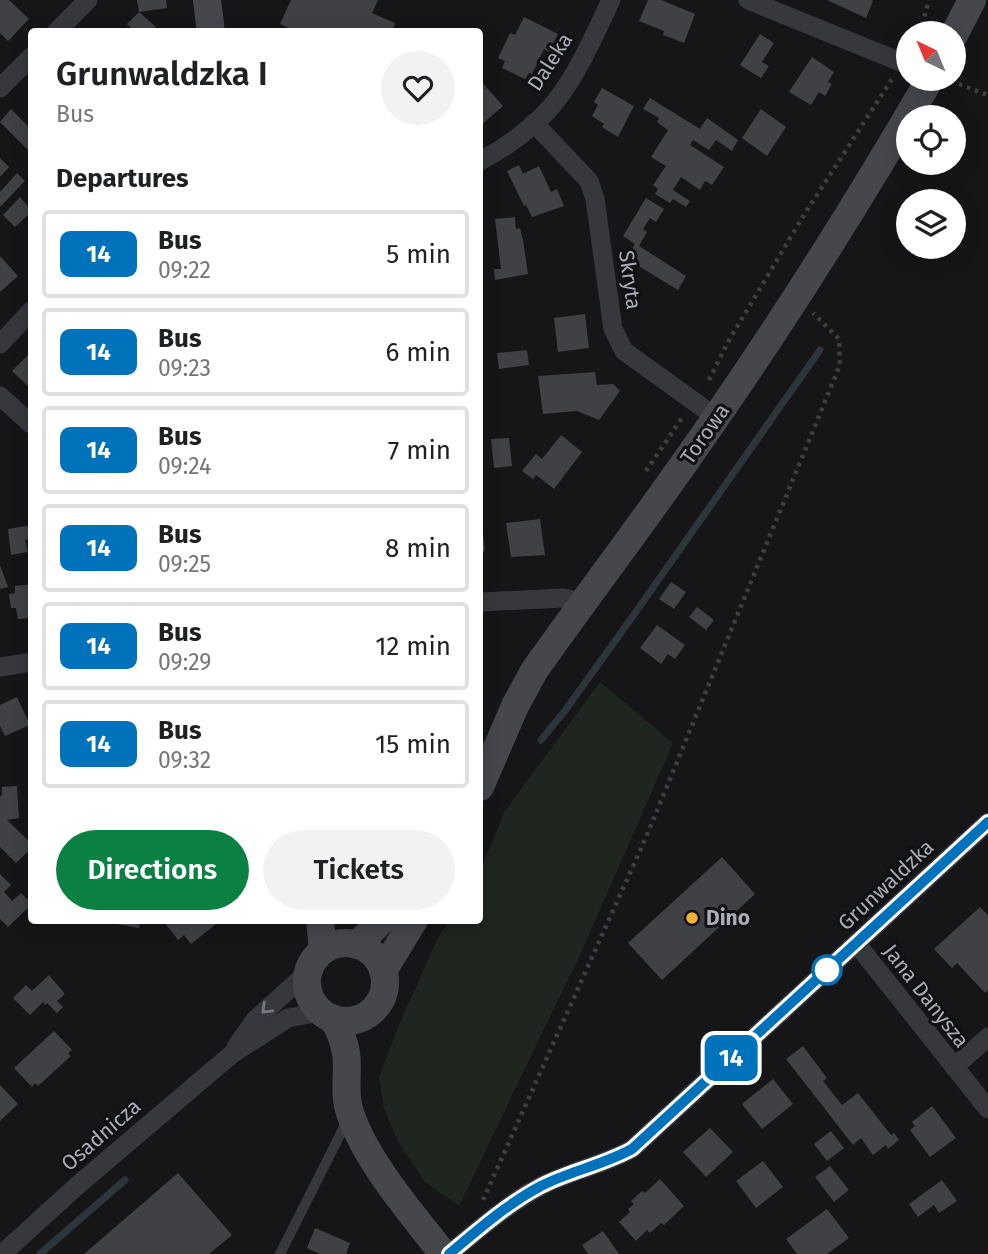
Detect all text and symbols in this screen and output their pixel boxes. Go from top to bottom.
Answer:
north arrow [896,21,966,91]
map controls [896,21,966,259]
street label: Daleka [522,28,578,96]
button: heart [381,51,455,125]
text: Grunwaldzka I [56,54,268,94]
text: Bus [56,100,94,128]
button: locate [896,105,966,175]
text: Departures [56,163,189,194]
button: layers [896,189,966,259]
text: Bus [158,225,201,256]
text: 5 min [386,239,451,270]
text: 14 [86,240,111,268]
street label: Skryta [613,249,647,311]
text: 09:22 [158,256,211,284]
text: Bus [158,323,201,354]
text: 6 min [385,337,451,368]
text: 14 [86,338,111,366]
text: 09:23 [158,354,211,382]
street label: Torowa [675,399,735,469]
text: Bus [158,421,201,452]
text: 7 min [388,435,451,466]
text: 14 [86,436,111,464]
text: 09:24 [158,452,211,480]
text: Bus [158,519,201,550]
text: 8 min [385,533,451,564]
text: 14 [86,534,111,562]
text: 09:25 [158,550,211,578]
text: Bus [158,617,201,648]
text: 12 min [375,631,451,662]
text: 14 [86,632,111,660]
text: 09:29 [158,648,211,676]
text: Bus [158,715,201,746]
text: 15 min [375,729,451,760]
text: 14 [86,730,111,758]
text: 09:32 [158,746,211,774]
button: Directions [56,830,249,910]
button: Tickets [263,830,455,910]
street label: Grunwaldzka [833,834,939,936]
place label: Dino [706,905,750,931]
marker: Dino [684,910,700,926]
street label: Jana Danysza [877,939,975,1053]
unlabelled marker [812,955,842,985]
one-way arrow [261,1000,274,1013]
line badge: 14 [700,1035,762,1081]
text: 14 [719,1044,743,1072]
street label: Osadnicza [56,1093,146,1177]

